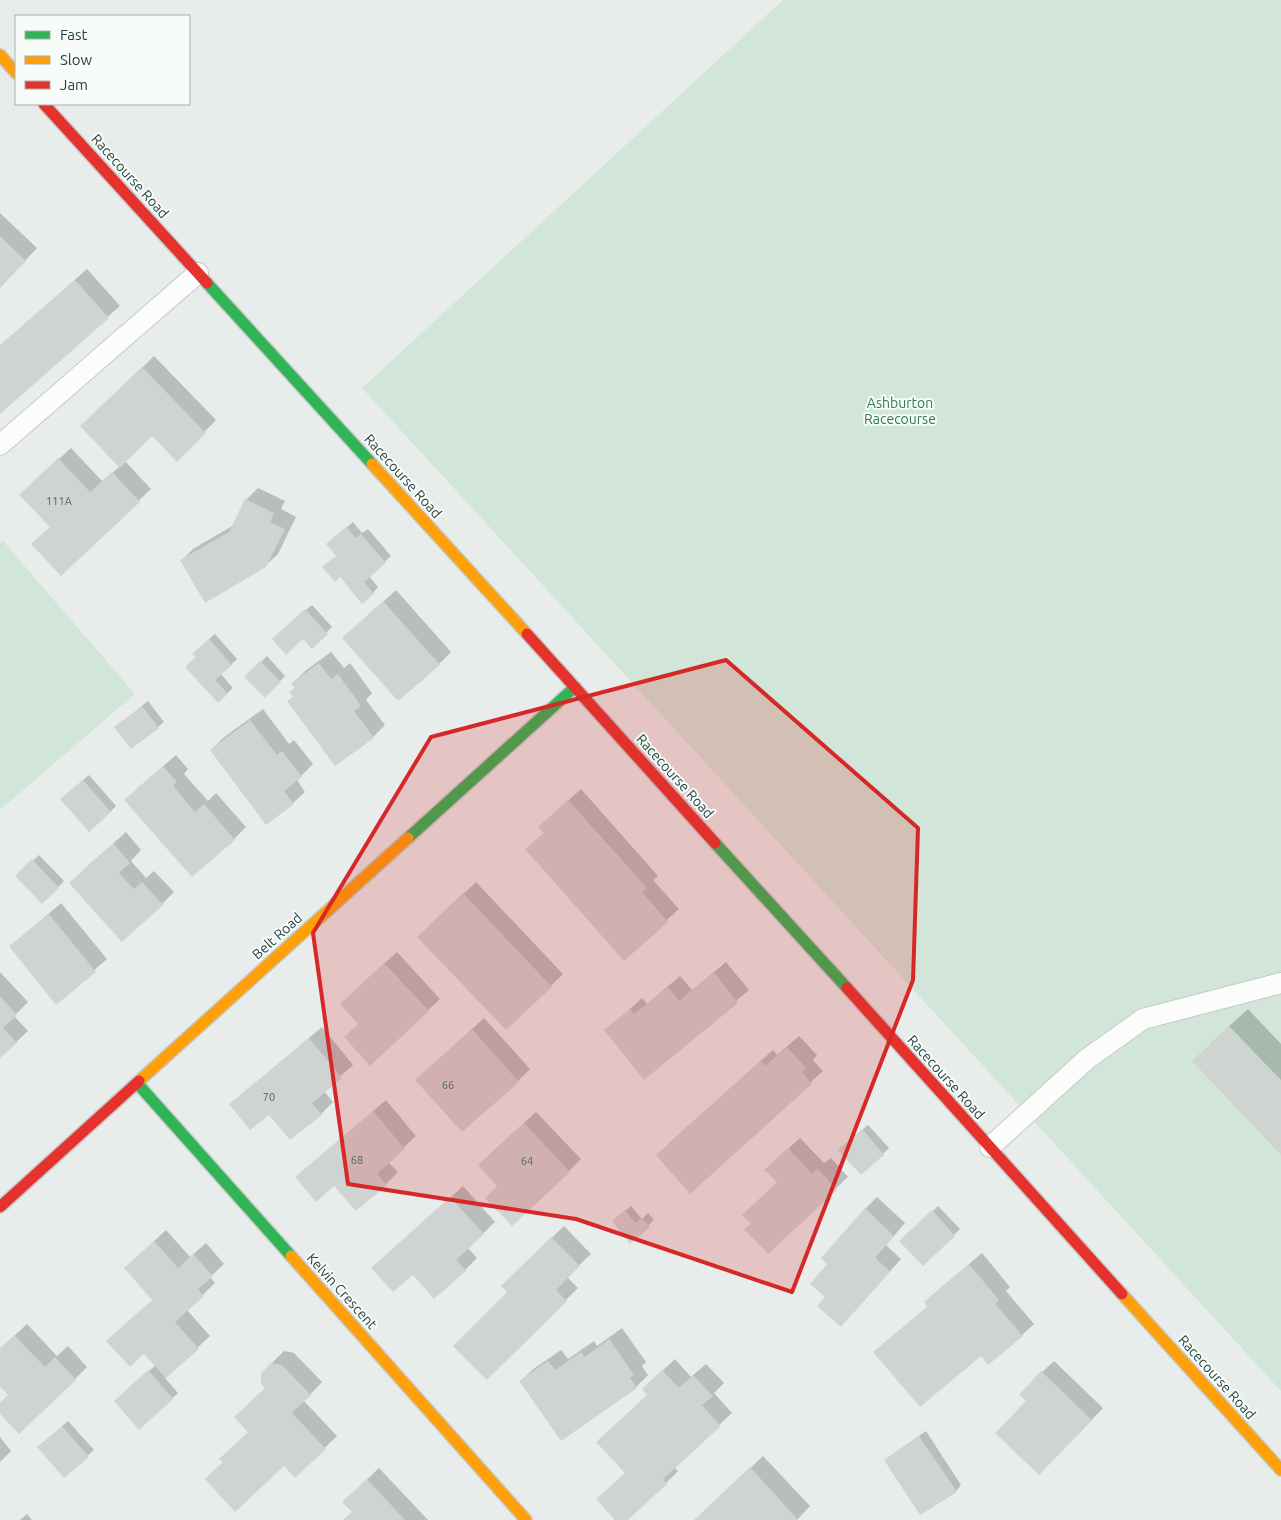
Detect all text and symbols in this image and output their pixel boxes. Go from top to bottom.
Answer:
legend [15,15,190,105]
text: Fast [60,26,88,43]
text: Slow [60,51,93,68]
text: Jam [60,76,88,93]
street label: Racecourse Road [88,131,172,221]
park label: Ashburton Racecourse [864,395,936,427]
street label: Racecourse Road [361,431,445,521]
house number: 111A [46,495,73,507]
street label: Racecourse Road [633,731,717,821]
street label: Belt Road [249,910,305,962]
street label: Racecourse Road [904,1032,988,1122]
house number: 66 [442,1079,454,1091]
house number: 70 [263,1091,275,1103]
house number: 68 [351,1154,363,1166]
house number: 64 [521,1155,533,1167]
street label: Kelvin Crescent [304,1250,381,1333]
street label: Racecourse Road [1175,1332,1259,1422]

